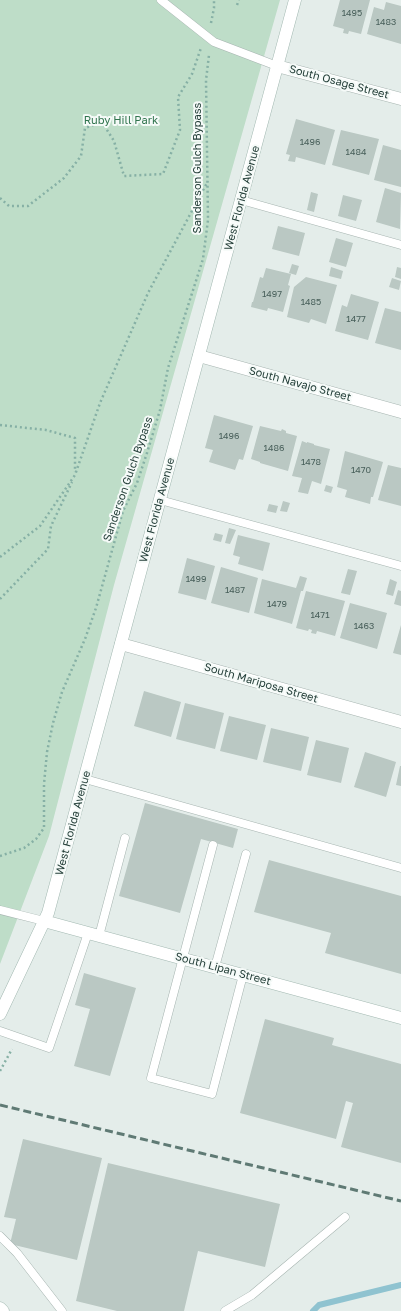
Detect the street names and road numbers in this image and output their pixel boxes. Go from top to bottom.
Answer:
street label: South Osage Street [288,62,390,102]
street label: Sanderson Gulch Bypass [191,103,205,233]
street label: West Florida Avenue [222,144,262,252]
street label: South Navajo Street [247,364,353,404]
street label: Sanderson Gulch Bypass [100,415,156,543]
street label: West Florida Avenue [137,456,177,564]
street label: South Mariposa Street [203,660,319,706]
street label: West Florida Avenue [53,769,93,877]
street label: South Lipan Street [174,950,272,988]

